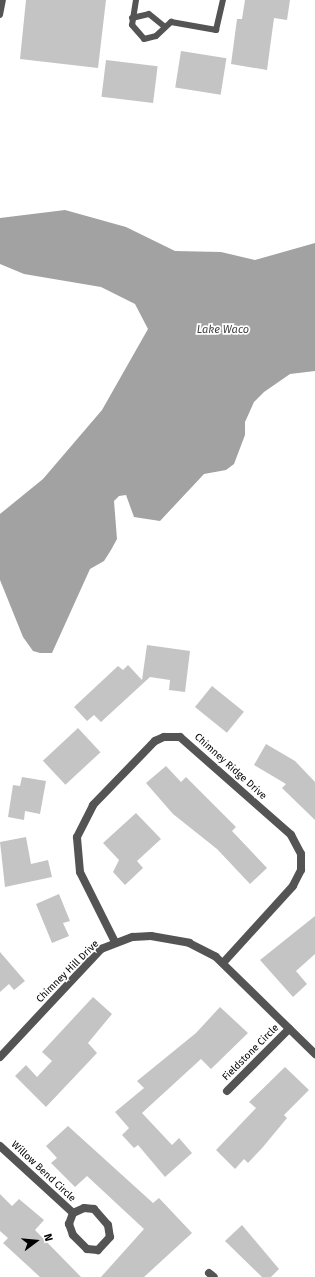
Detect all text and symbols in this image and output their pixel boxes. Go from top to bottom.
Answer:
water label: Lake Waco [197,323,249,337]
street label: Chimney Ridge Drive [191,731,269,803]
street label: Chimney Hill Drive [34,938,102,1006]
street label: Fieldstone Circle [220,1022,282,1084]
street label: Willow Bend Circle [8,1139,78,1205]
north arrow [16,1221,56,1261]
text: N [41,1232,55,1243]

